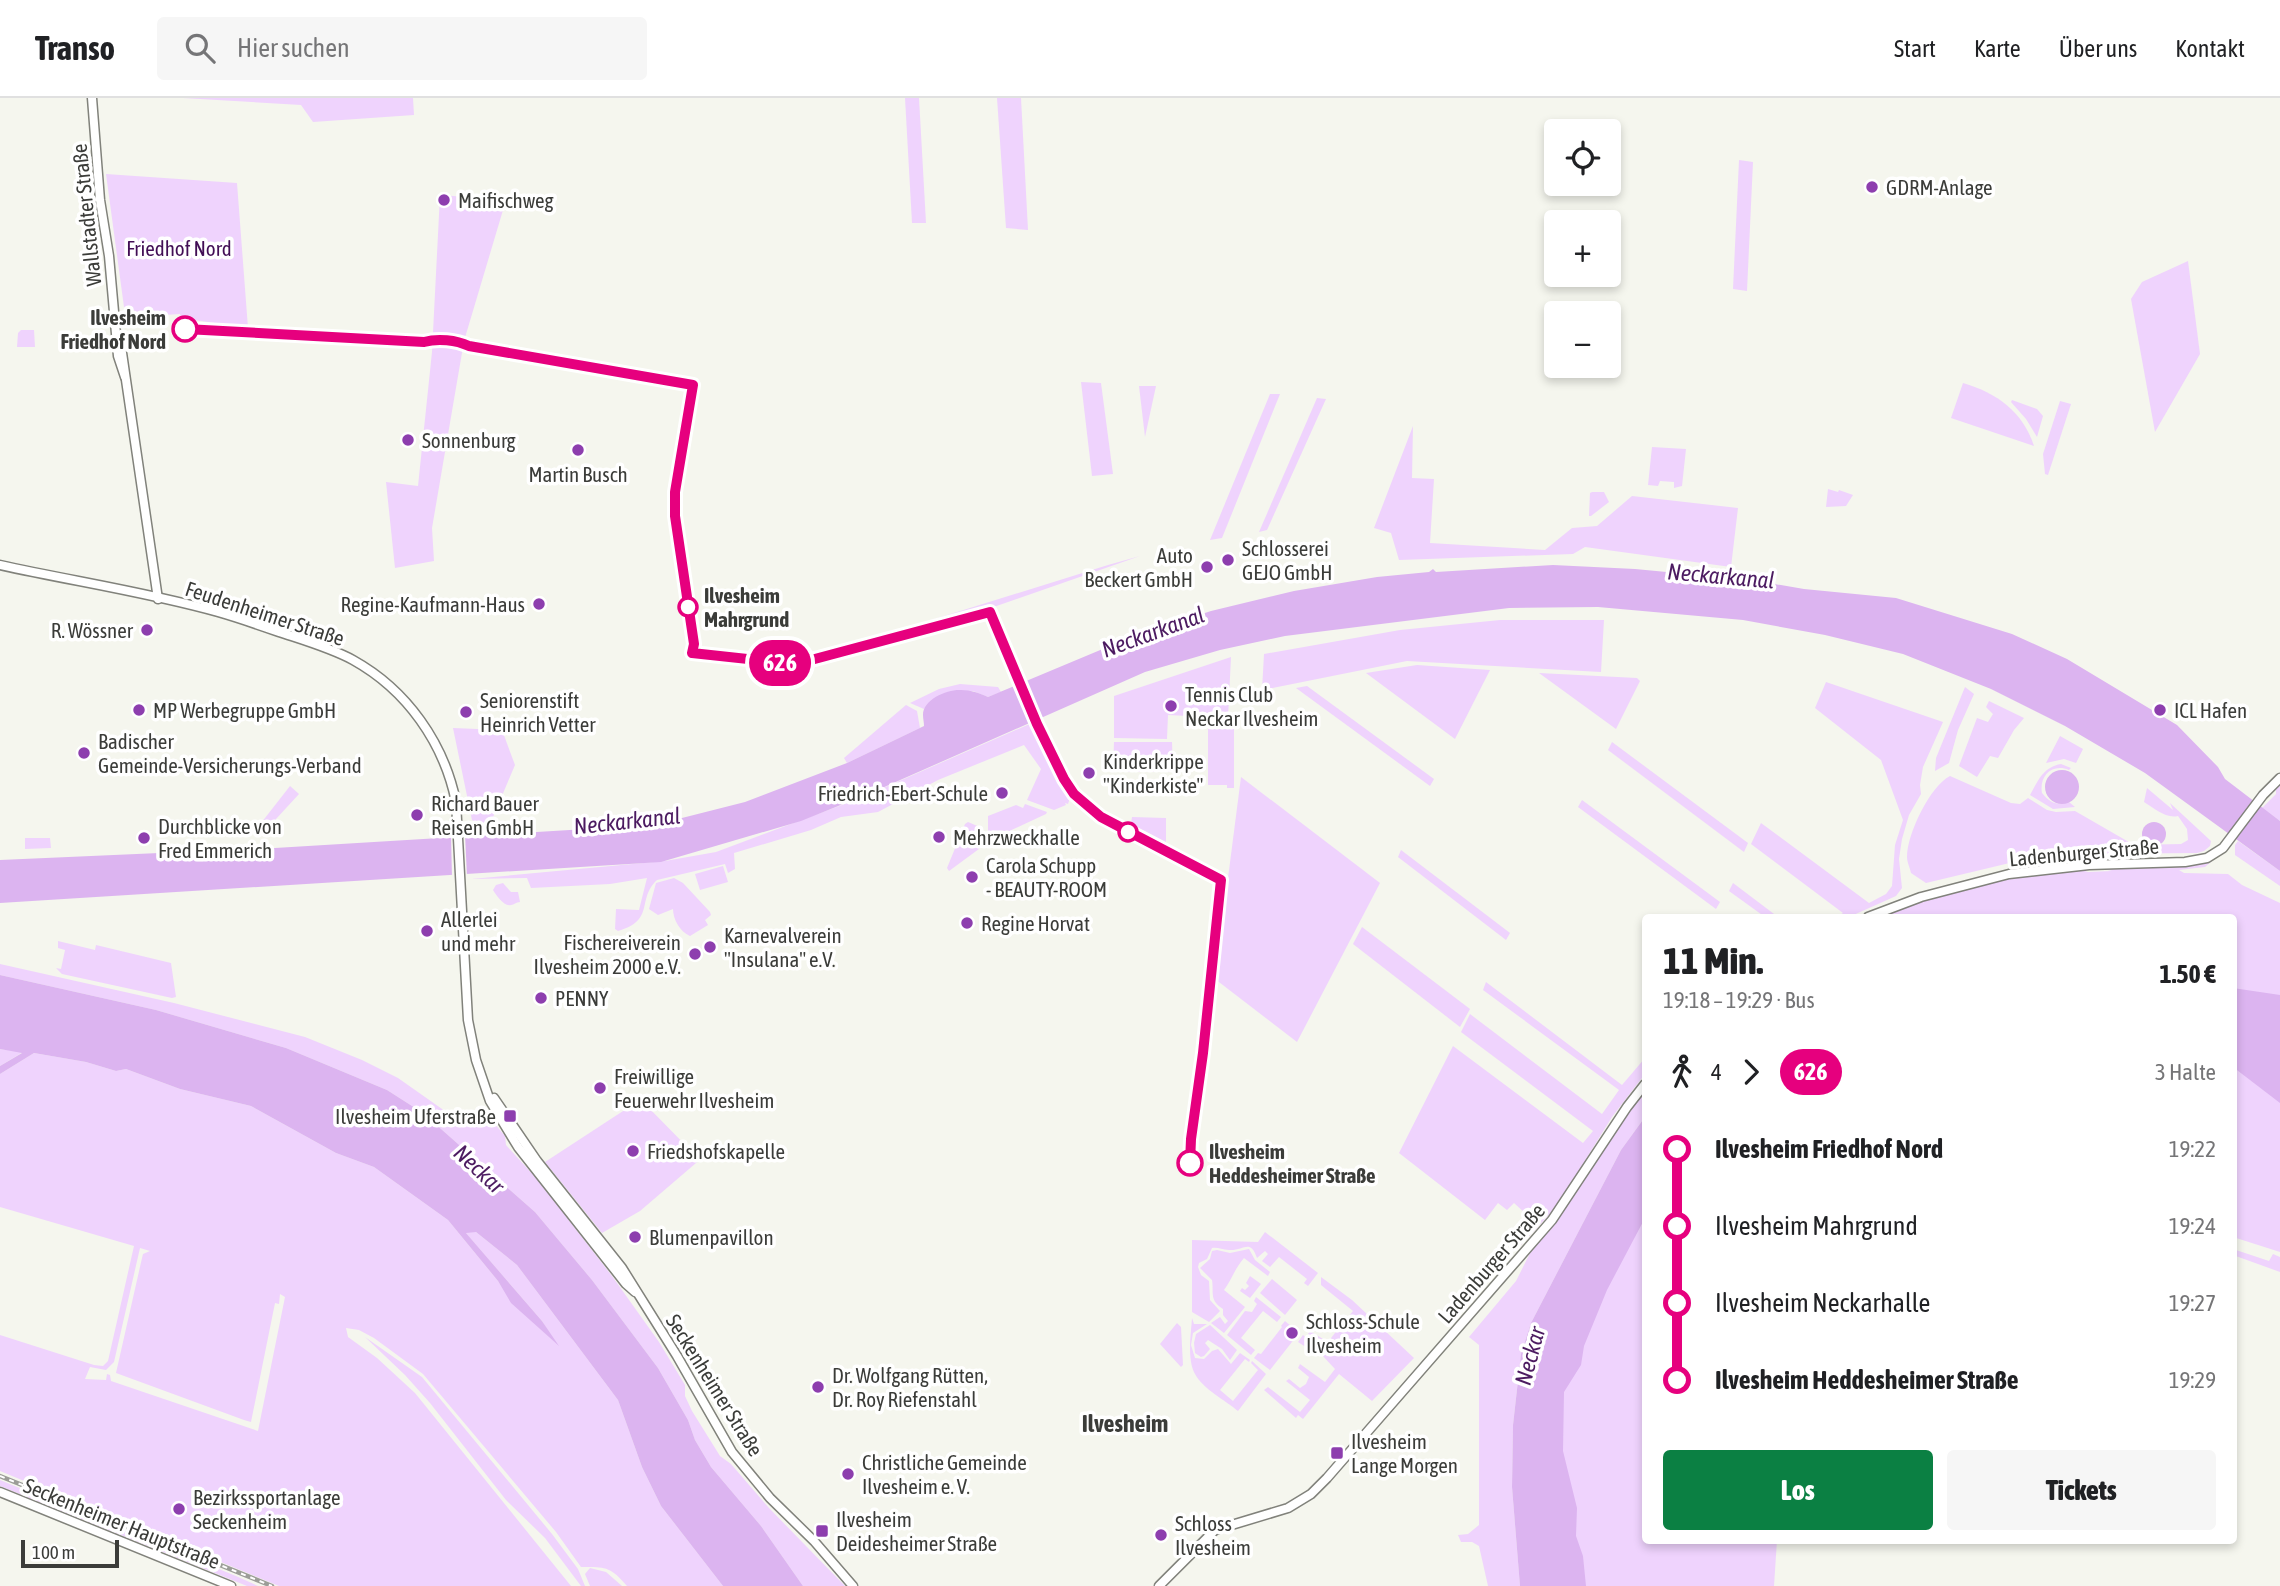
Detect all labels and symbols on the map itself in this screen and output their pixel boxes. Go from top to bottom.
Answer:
street label: Wallstadter Straße [67,143,105,287]
place label: GDRM-Anlage [1886,175,1993,199]
marker: GDRM-Anlage [1864,179,1880,195]
place label: Maifischweg [458,188,554,212]
marker: Maifischweg [436,192,452,208]
park label: Friedhof Nord [126,236,232,260]
place label: Ilvesheim Friedhof Nord [60,305,166,353]
marker: Ilvesheim Friedhof Nord [172,316,198,342]
place label: Sonnenburg [422,428,515,452]
marker: Sonnenburg [400,432,416,448]
marker: Martin Busch [570,442,586,458]
place label: Martin Busch [528,462,628,486]
place label: Schlosserei GEJO GmbH [1242,536,1332,584]
place label: Auto Beckert GmbH [1084,543,1193,591]
marker: Schlosserei GEJO GmbH [1220,552,1236,568]
water label: Neckarkanal [1666,558,1776,594]
marker: Auto Beckert GmbH [1199,559,1215,575]
street label: Feudenheimer Straße [183,576,347,650]
place label: Ilvesheim Mahrgrund [704,583,789,631]
place label: Regine-Kaufmann-Haus [341,592,525,616]
marker: Regine-Kaufmann-Haus [531,596,547,612]
marker: Ilvesheim Mahrgrund [678,597,698,617]
water label: Neckarkanal [1098,601,1208,663]
place label: R. Wössner [51,618,134,642]
marker: R. Wössner [139,622,155,638]
line badge: 626 [740,640,820,686]
place label: Tennis Club Neckar Ilvesheim [1185,682,1318,730]
place label: Seniorenstift Heinrich Vetter [480,688,596,736]
place label: MP Werbegruppe GmbH [153,698,336,722]
marker: Tennis Club Neckar Ilvesheim [1163,698,1179,714]
place label: ICL Hafen [2174,698,2247,722]
marker: MP Werbegruppe GmbH [131,702,147,718]
marker: ICL Hafen [2152,702,2168,718]
marker: Seniorenstift Heinrich Vetter [458,704,474,720]
place label: Badischer Gemeinde-Versicherungs-Verband [98,729,362,777]
marker: Badischer Gemeinde-Versicherungs-Verband [76,745,92,761]
place label: Kinderkrippe "Kinderkiste" [1103,749,1204,797]
marker: Kinderkrippe "Kinderkiste" [1081,765,1097,781]
place label: Friedrich-Ebert-Schule [818,781,988,805]
marker: Friedrich-Ebert-Schule [994,785,1010,801]
place label: Richard Bauer Reisen GmbH [431,791,539,839]
water label: Neckarkanal [572,802,682,840]
marker: Richard Bauer Reisen GmbH [409,807,425,823]
place label: Durchblicke von Fred Emmerich [158,814,282,862]
unlabelled marker [1118,822,1138,842]
place label: Mehrzweckhalle [953,825,1080,849]
marker: Mehrzweckhalle [931,829,947,845]
marker: Durchblicke von Fred Emmerich [136,830,152,846]
street label: Ladenburger Straße [2008,833,2160,871]
place label: Carola Schupp - BEAUTY-ROOM [986,853,1107,901]
marker: Carola Schupp - BEAUTY-ROOM [964,869,980,885]
place label: Allerlei und mehr [441,907,516,955]
place label: Regine Horvat [981,911,1090,935]
marker: Regine Horvat [959,915,975,931]
marker: Allerlei und mehr [419,923,435,939]
place label: Karnevalverein "Insulana" e.V. [724,923,842,971]
place label: Fischereiverein Ilvesheim 2000 e.V. [534,930,681,978]
marker: Karnevalverein "Insulana" e.V. [702,939,718,955]
marker: Fischereiverein Ilvesheim 2000 e.V. [687,946,703,962]
place label: PENNY [555,986,609,1010]
marker: PENNY [533,990,549,1006]
place label: Freiwillige Feuerwehr Ilvesheim [614,1064,774,1112]
marker: Freiwillige Feuerwehr Ilvesheim [592,1080,608,1096]
place label: Ilvesheim Uferstraße [335,1104,496,1128]
marker: Ilvesheim Uferstraße [502,1108,518,1124]
water label: Neckar [448,1139,510,1200]
place label: Friedshofskapelle [647,1139,785,1163]
place label: Ilvesheim Heddesheimer Straße [1209,1139,1376,1187]
marker: Friedshofskapelle [625,1143,641,1159]
marker: Ilvesheim Heddesheimer Straße [1177,1150,1203,1176]
street label: Ladenburger Straße [1433,1198,1549,1328]
place label: Blumenpavillon [649,1225,774,1249]
marker: Blumenpavillon [627,1229,643,1245]
place label: Schloss-Schule Ilvesheim [1306,1309,1420,1357]
street label: Seckenheimer Straße [662,1310,768,1460]
water label: Neckar [1510,1323,1551,1388]
marker: Schloss-Schule Ilvesheim [1284,1325,1300,1341]
place label: Dr. Wolfgang Rütten, Dr. Roy Riefenstahl [832,1363,988,1411]
marker: Dr. Wolfgang Rütten, Dr. Roy Riefenstahl [810,1379,826,1395]
district label: Ilvesheim [1082,1410,1168,1437]
place label: Ilvesheim Lange Morgen [1351,1429,1458,1477]
marker: Ilvesheim Lange Morgen [1329,1445,1345,1461]
place label: Christliche Gemeinde Ilvesheim e. V. [862,1450,1027,1498]
marker: Christliche Gemeinde Ilvesheim e. V. [840,1466,856,1482]
street label: Seckenheimer Hauptstraße [20,1473,224,1573]
place label: Bezirkssportanlage Seckenheim [193,1485,340,1533]
marker: Bezirkssportanlage Seckenheim [171,1501,187,1517]
place label: Ilvesheim Deidesheimer Straße [836,1507,997,1555]
place label: Schloss Ilvesheim [1175,1511,1251,1559]
marker: Ilvesheim Deidesheimer Straße [814,1523,830,1539]
marker: Schloss Ilvesheim [1153,1527,1169,1543]
scale bar [21,1537,119,1569]

